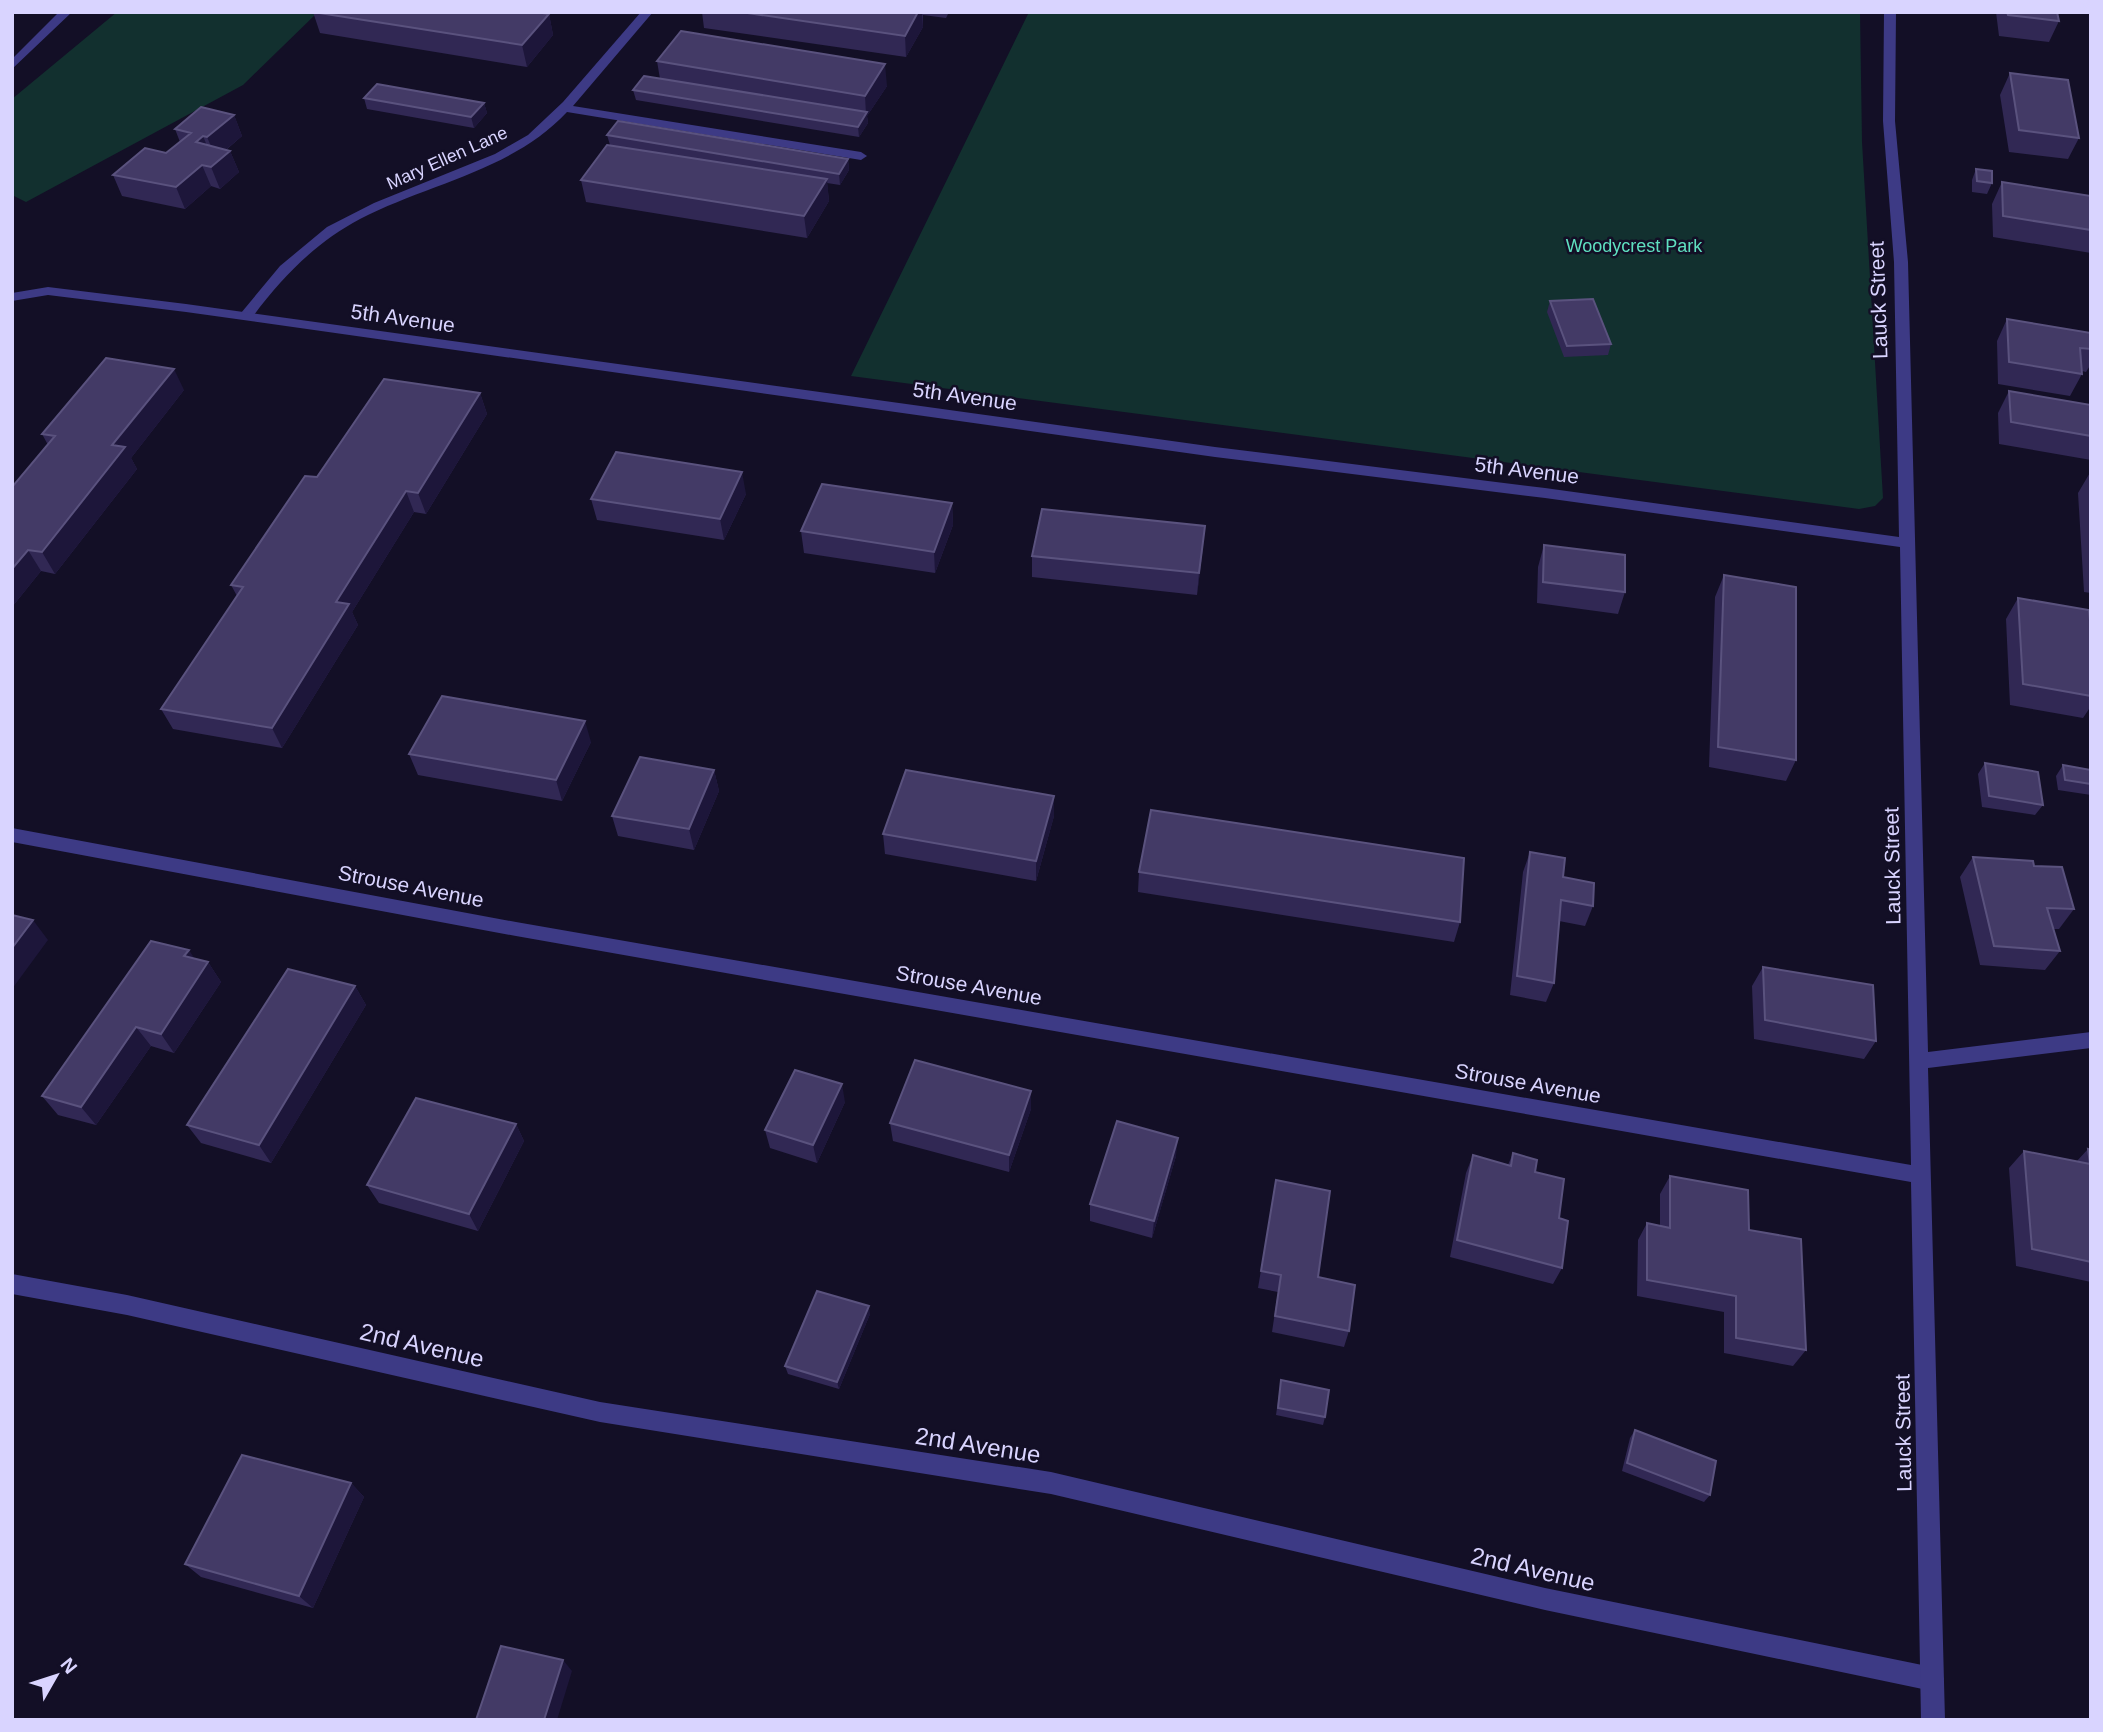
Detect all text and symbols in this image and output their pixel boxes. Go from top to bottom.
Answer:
street label: Mary Ellen Lane [384,122,510,194]
park label: Woodycrest Park [1566,236,1703,256]
street label: Lauck Street [1864,241,1892,359]
street label: 5th Avenue [350,299,456,337]
street label: 5th Avenue [912,377,1018,415]
street label: 5th Avenue [1474,452,1580,488]
street label: Lauck Street [1879,807,1905,925]
street label: Strouse Avenue [336,861,486,911]
street label: Strouse Avenue [894,961,1044,1009]
street label: Strouse Avenue [1453,1059,1603,1107]
street label: 2nd Avenue [357,1318,487,1372]
street label: Lauck Street [1890,1374,1916,1492]
street label: 2nd Avenue [913,1422,1043,1468]
street label: 2nd Avenue [1468,1542,1598,1596]
north arrow [21,1641,91,1711]
text: N [56,1654,81,1678]

